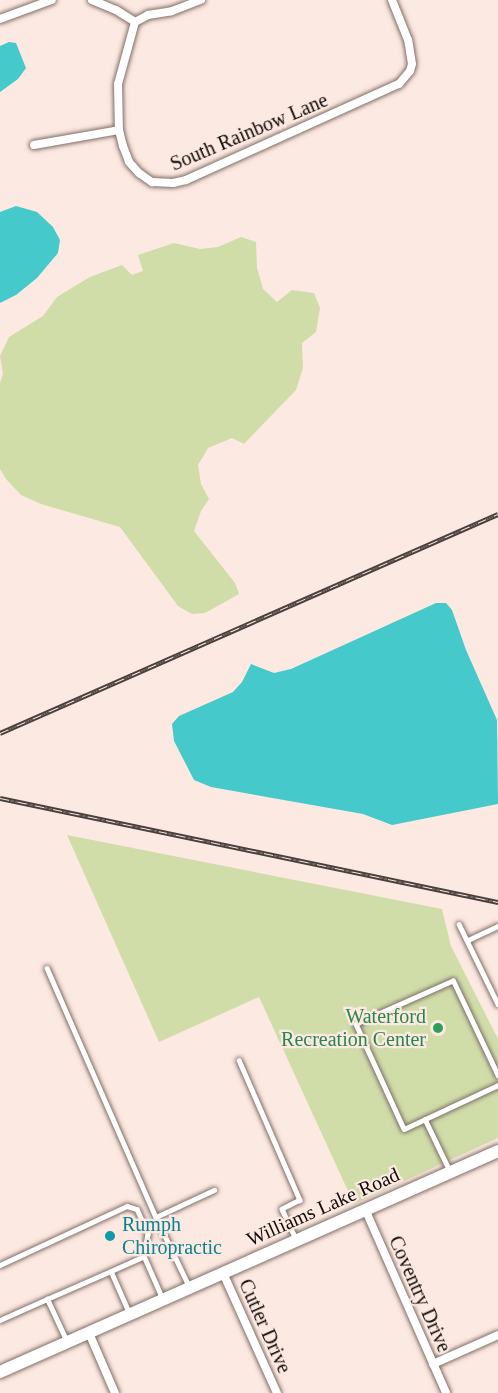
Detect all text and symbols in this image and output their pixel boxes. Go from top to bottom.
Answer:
street label: South Rainbow Lane [167,88,331,176]
place label: Waterford Recreation Center [281,1005,426,1052]
marker: Waterford Recreation Center [431,1021,445,1035]
street label: Williams Lake Road [243,1163,403,1251]
place label: Rumph Chiropractic [122,1212,222,1259]
marker: Rumph Chiropractic [103,1229,117,1243]
street label: Coventry Drive [384,1232,456,1356]
street label: Cutler Drive [234,1275,296,1377]

